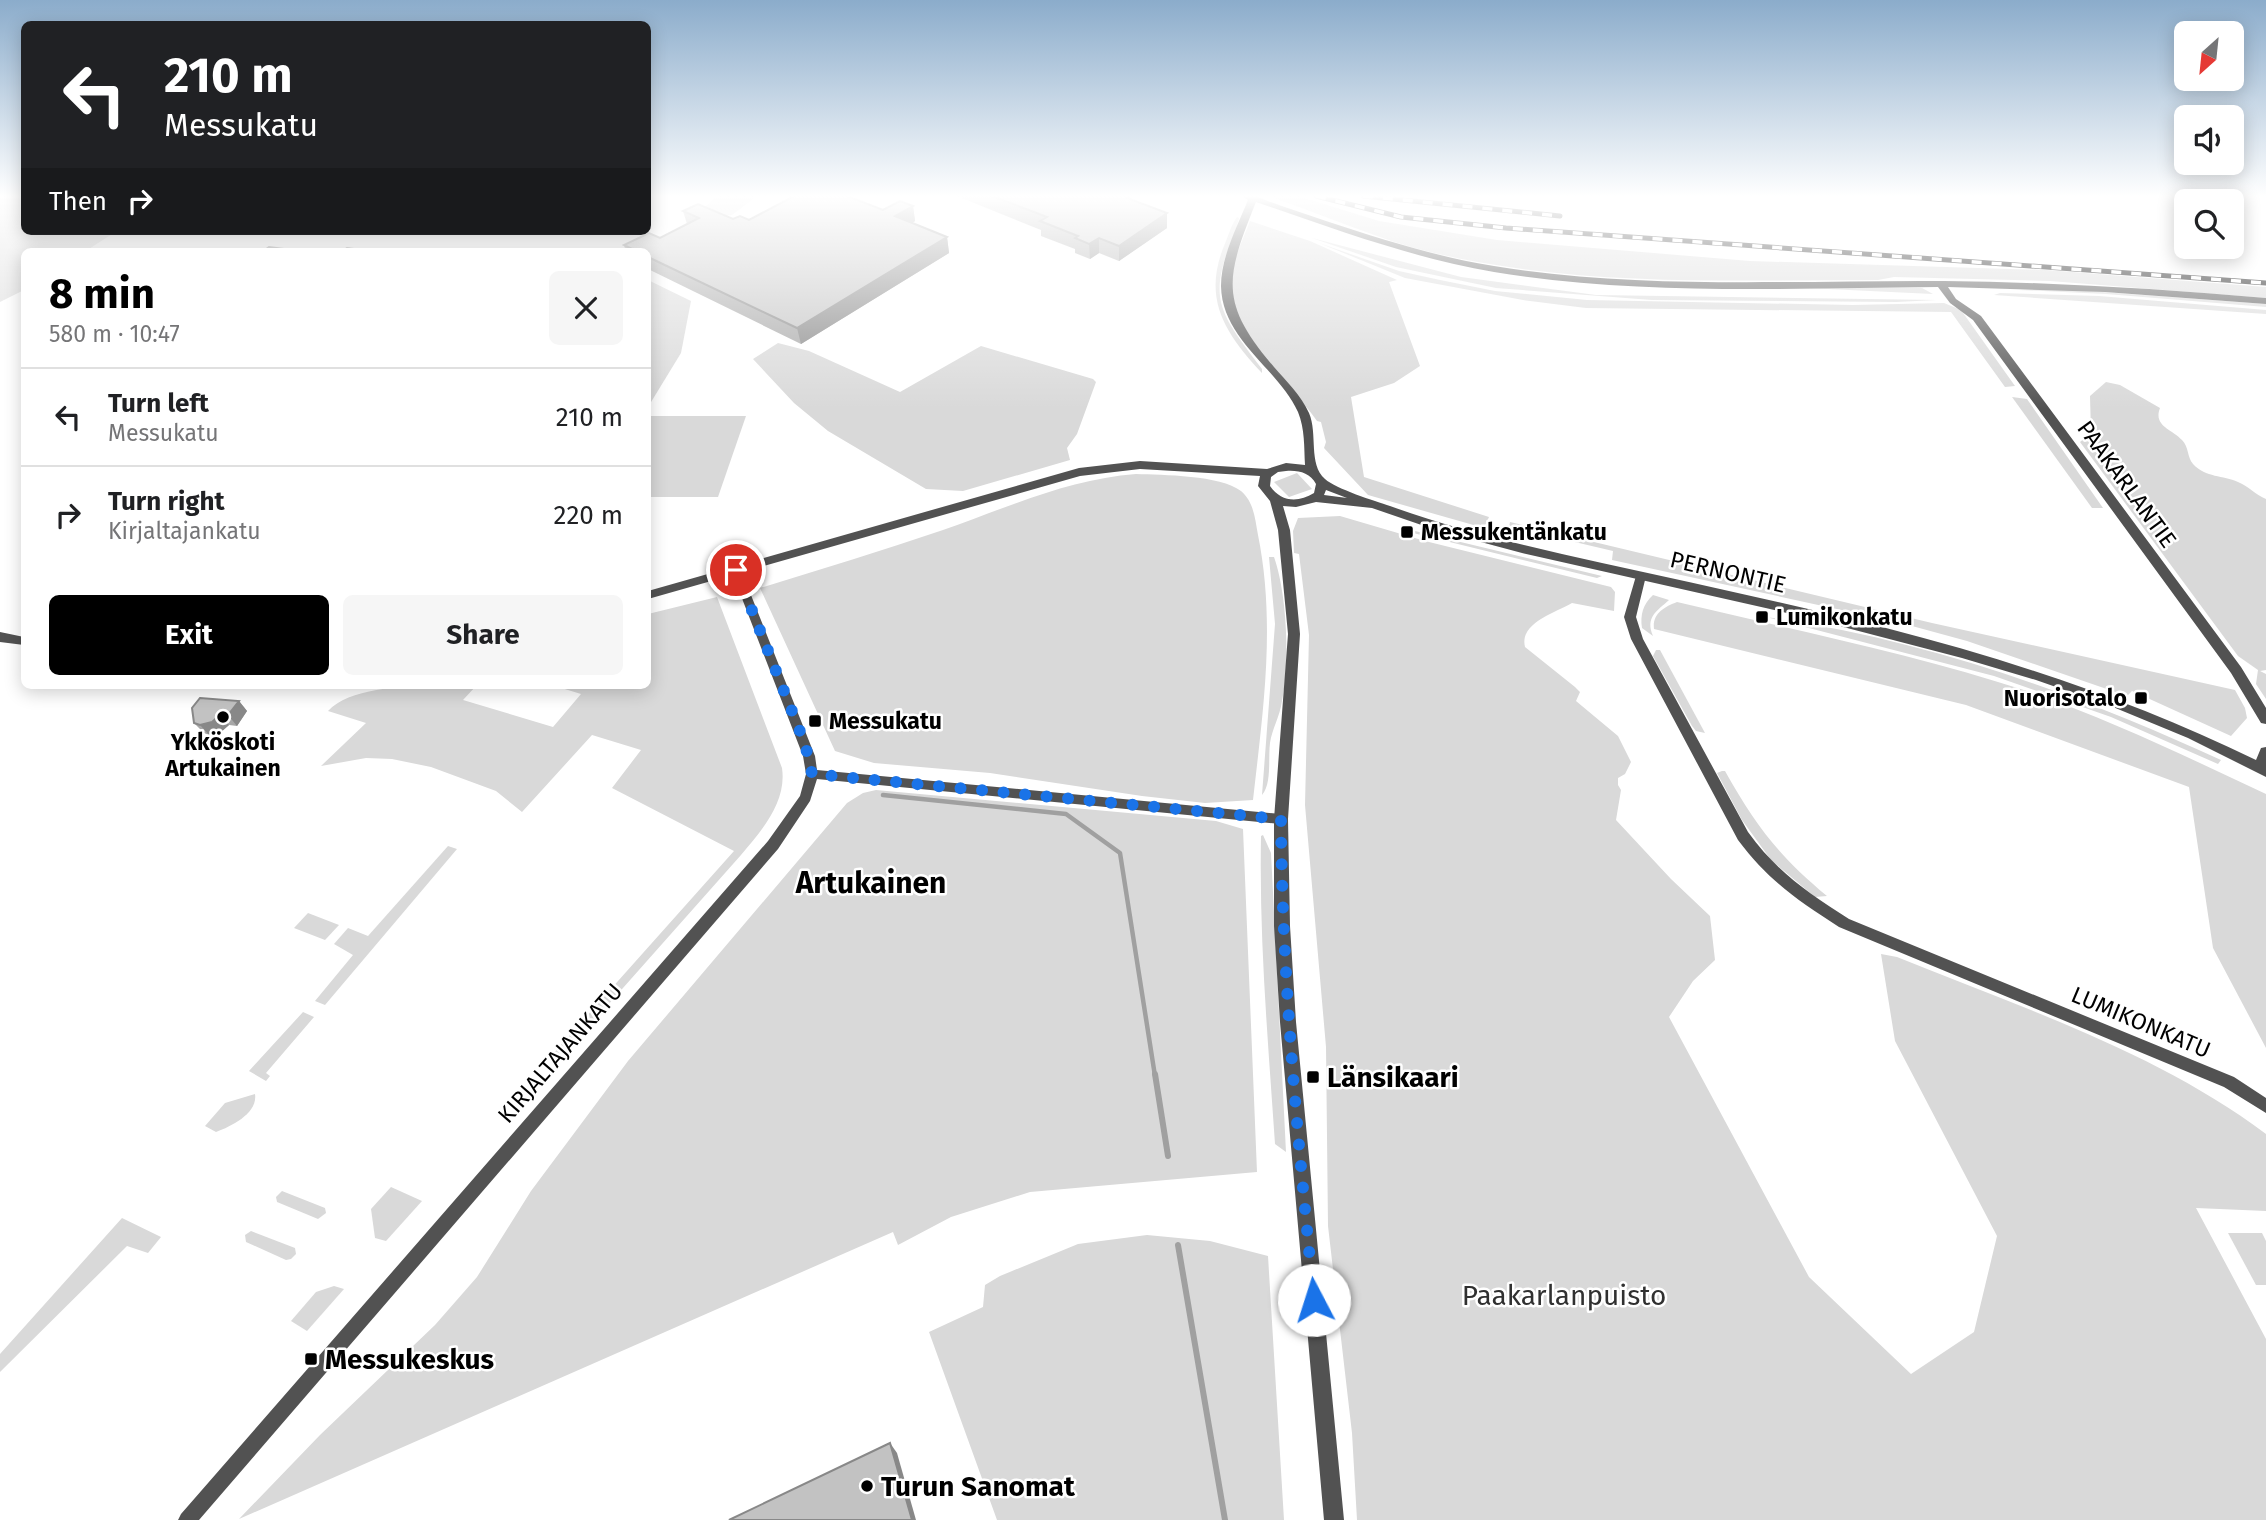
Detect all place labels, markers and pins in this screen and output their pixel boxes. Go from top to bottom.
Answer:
place label: Messukentänkatu [1421,518,1607,546]
marker: Messukentänkatu [1399,524,1415,540]
pin [706,540,766,600]
place label: Lumikonkatu [1776,603,1913,631]
marker: Lumikonkatu [1754,609,1770,625]
place label: Nuorisotalo [2004,684,2127,712]
marker: Nuorisotalo [2133,690,2149,706]
place label: Messukatu [829,707,942,735]
marker: Ykköskoti Artukainen [215,709,231,725]
marker: Messukatu [807,713,823,729]
place label: Ykköskoti Artukainen [164,728,281,782]
place label: Länsikaari [1327,1061,1459,1094]
marker: Länsikaari [1305,1069,1321,1085]
place label: Messukeskus [325,1343,494,1376]
marker: Messukeskus [303,1351,319,1367]
place label: Turun Sanomat [881,1470,1076,1503]
marker: Turun Sanomat [859,1478,875,1494]

